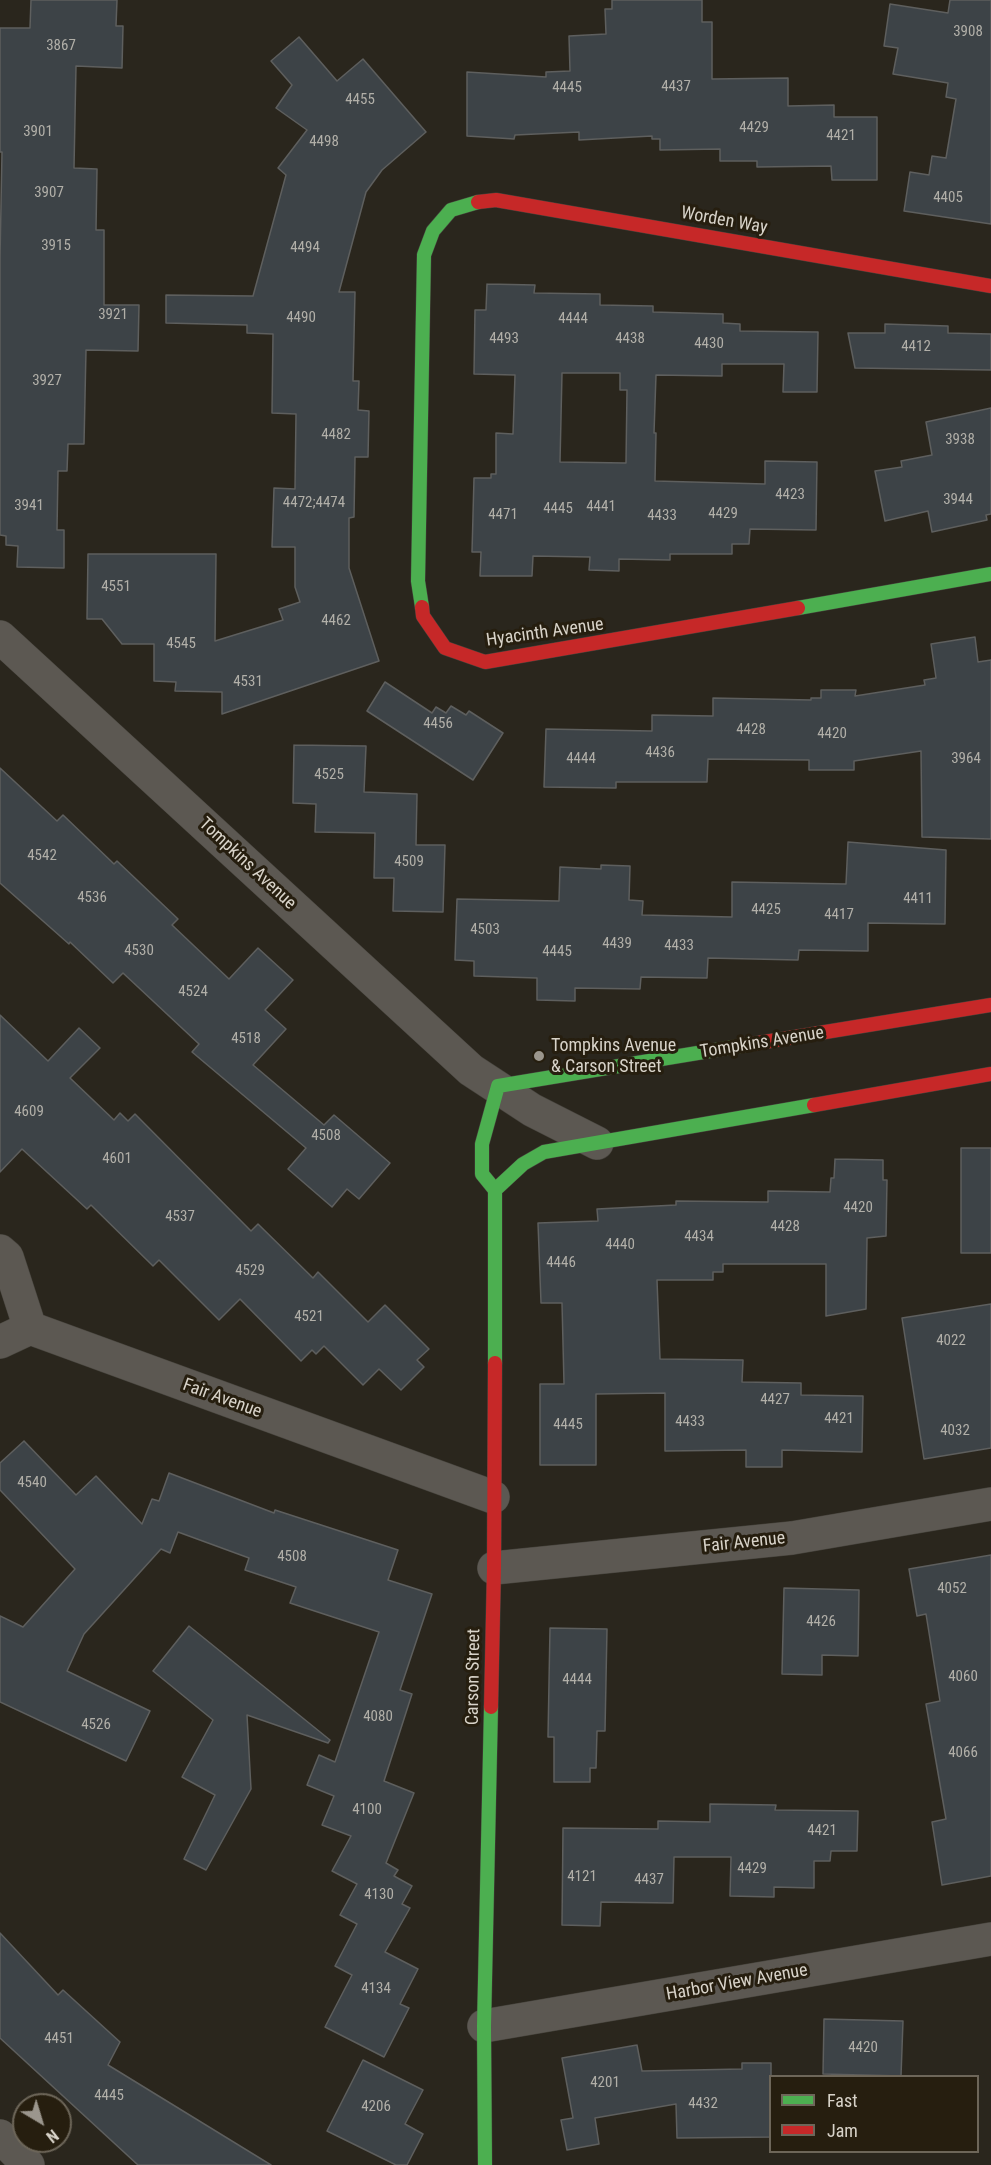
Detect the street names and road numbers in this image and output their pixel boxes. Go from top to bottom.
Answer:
street label: Worden Way [679,203,769,239]
street label: Hyacinth Avenue [485,614,605,652]
street label: Tompkins Avenue [194,813,300,915]
street label: Tompkins Avenue [699,1023,825,1063]
street label: Fair Avenue [180,1375,264,1423]
street label: Fair Avenue [702,1528,786,1558]
street label: Carson Street [462,1629,486,1725]
street label: Harbor View Avenue [665,1960,809,2006]

